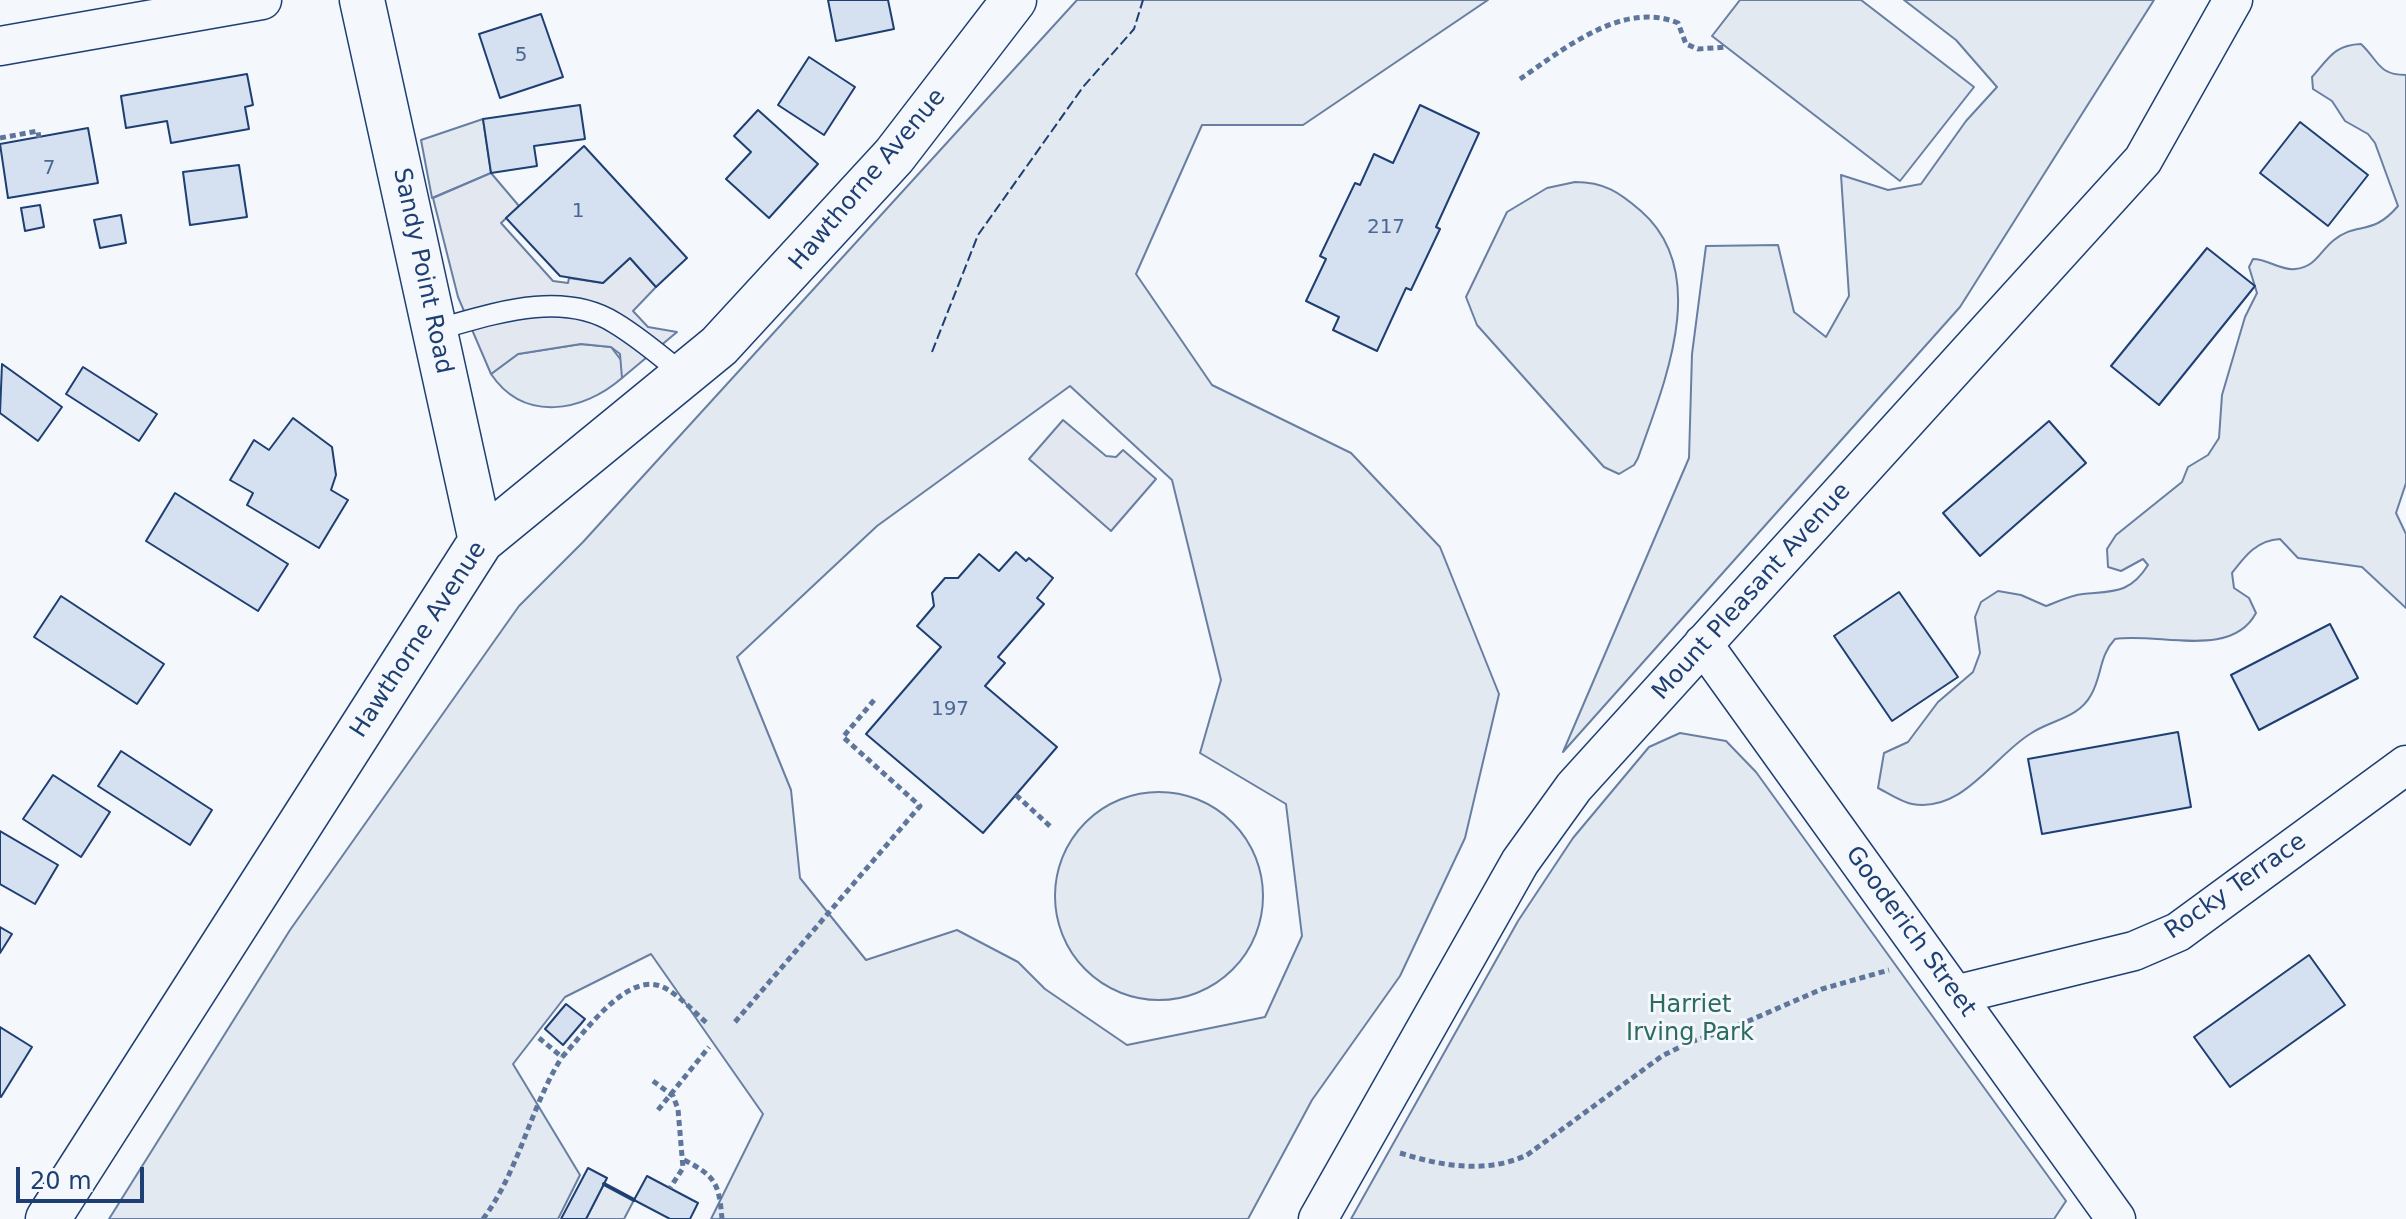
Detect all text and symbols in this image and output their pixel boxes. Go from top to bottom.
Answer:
house number: 5 [515,44,527,68]
street label: Hawthorne Avenue [784,83,952,277]
house number: 7 [43,157,55,181]
street label: Sandy Point Road [386,165,458,377]
house number: 1 [572,200,584,224]
house number: 217 [1367,216,1405,240]
street label: Mount Pleasant Avenue [1647,478,1857,706]
street label: Hawthorne Avenue [345,537,493,743]
house number: 197 [931,698,969,722]
street label: Rocky Terrace [2160,828,2312,946]
street label: Gooderich Street [1839,841,1981,1023]
park label: Harriet Irving Park [1626,992,1754,1048]
scale bar [20,1151,148,1201]
text: 20 m [30,1167,92,1195]

